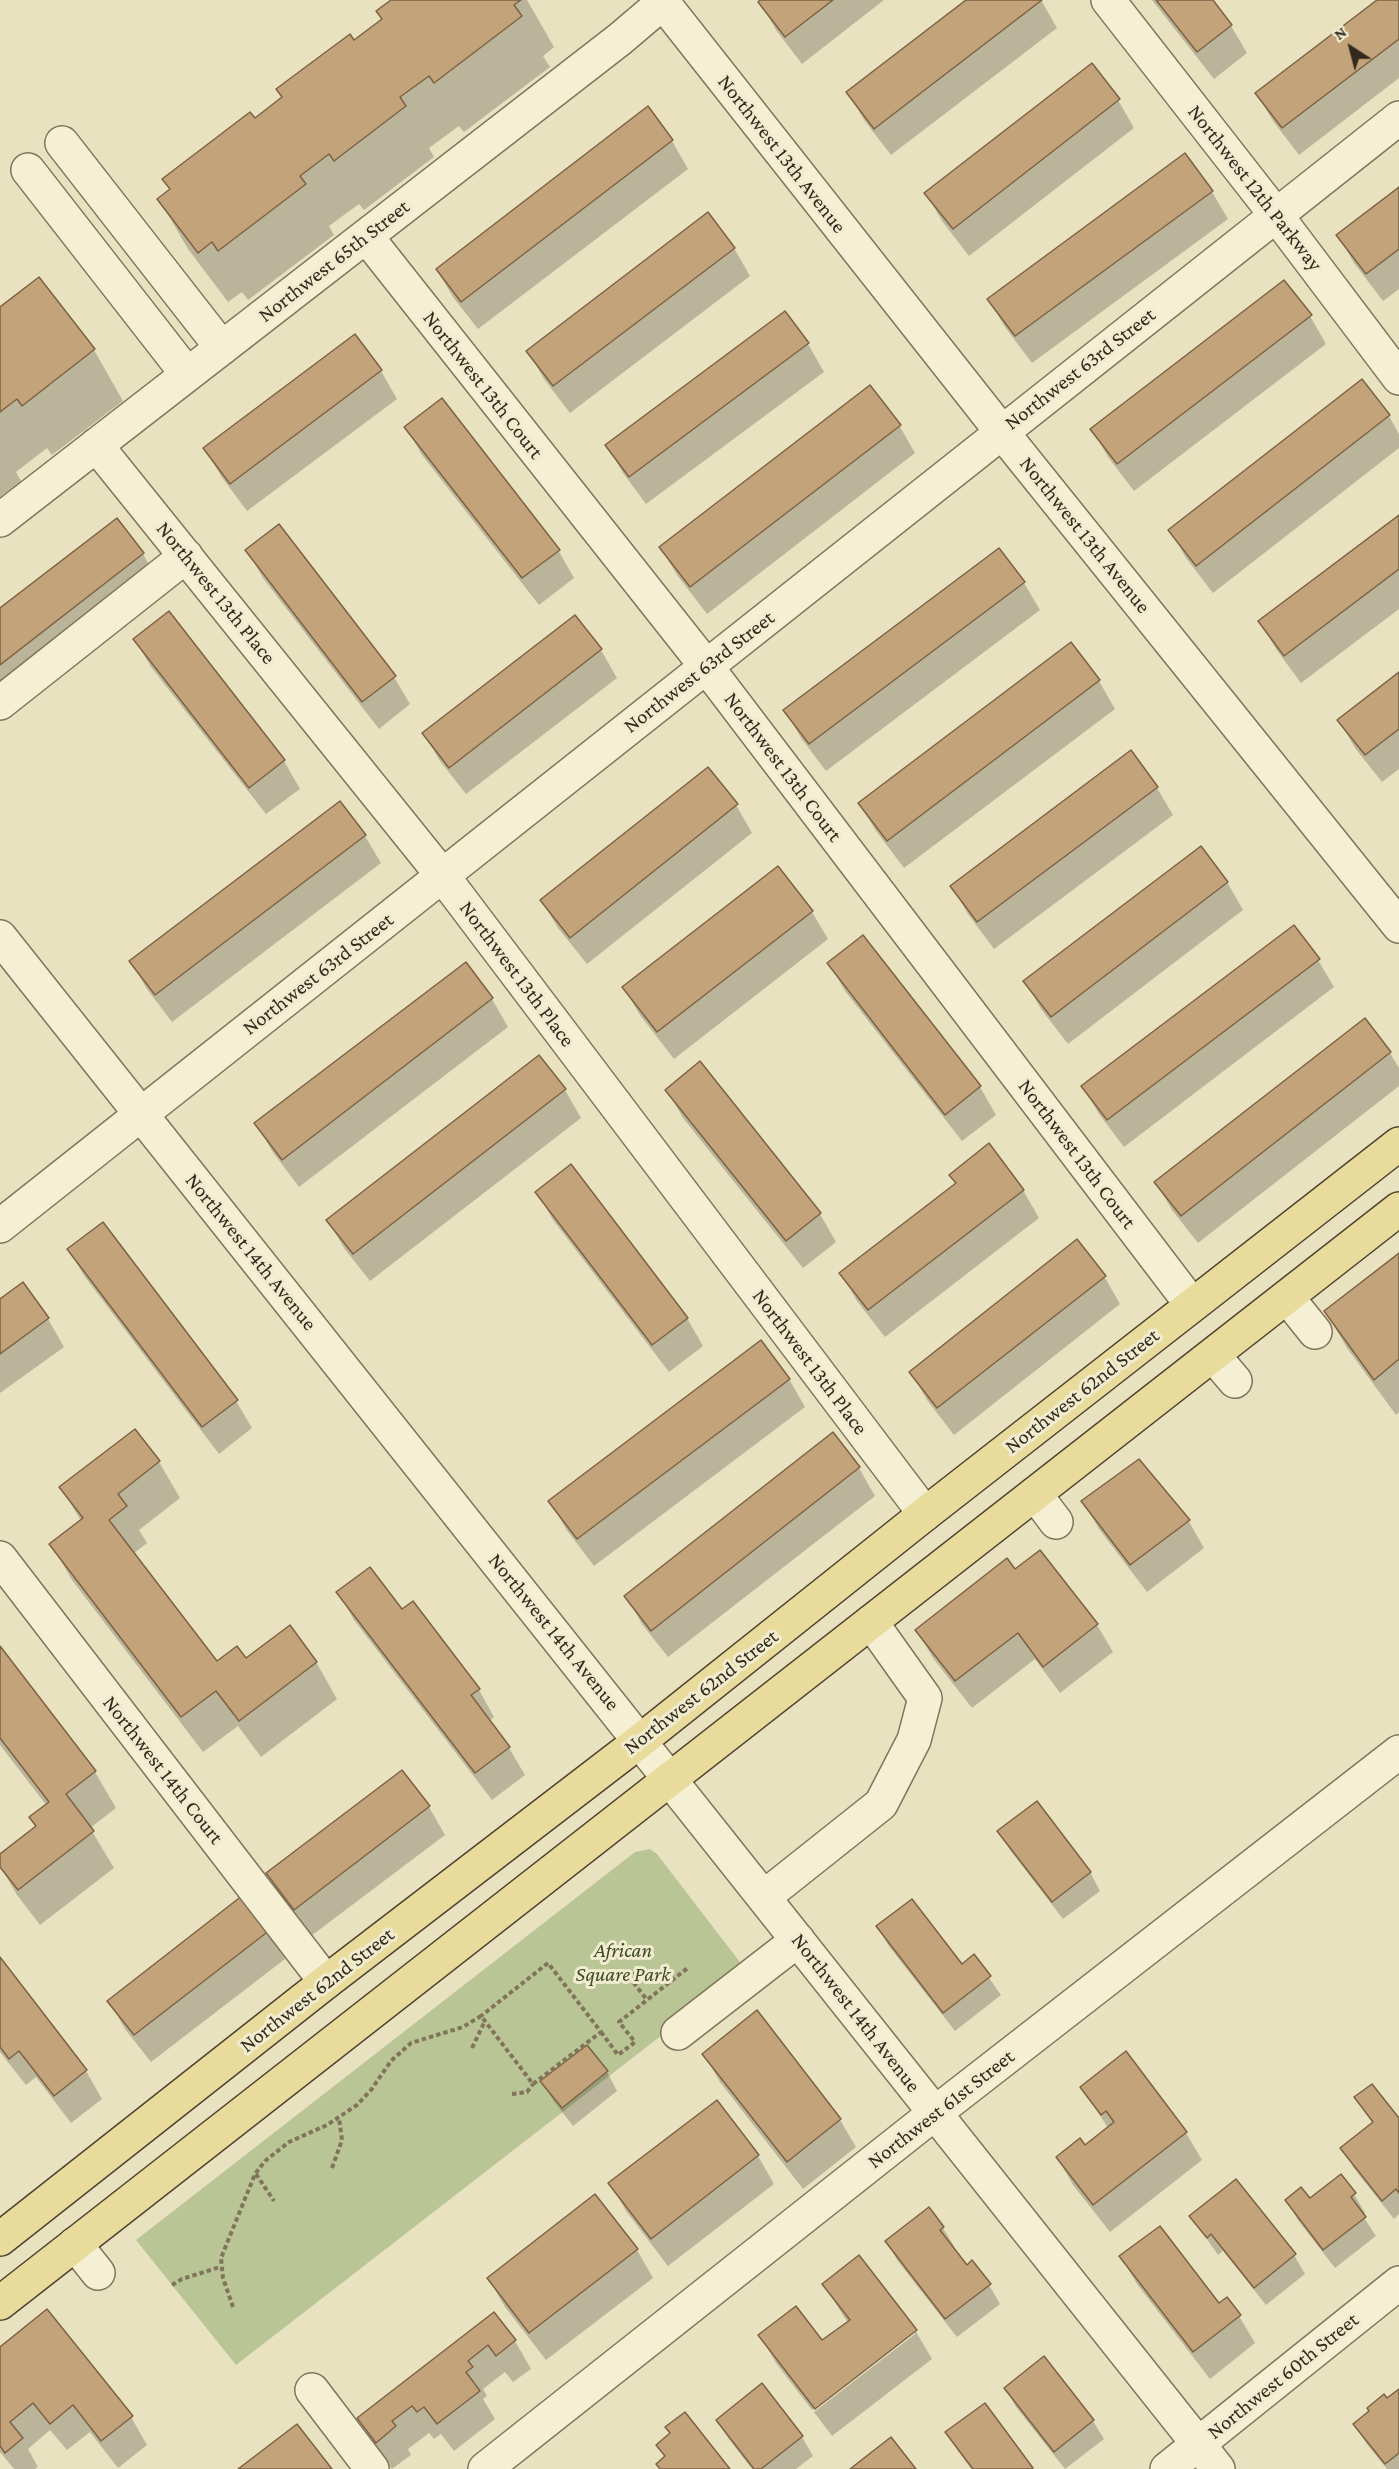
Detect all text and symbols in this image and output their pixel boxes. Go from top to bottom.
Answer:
north arrow [1321,18,1381,78]
text: N [1331,23,1350,43]
street label: Northwest 13th Avenue [712,70,852,238]
street label: Northwest 12th Parkway [1182,100,1328,276]
street label: Northwest 65th Street [253,194,415,328]
street label: Northwest 63rd Street [1000,302,1160,436]
street label: Northwest 13th Court [417,306,549,464]
street label: Northwest 13th Avenue [1014,452,1156,618]
street label: Northwest 13th Place [151,517,281,669]
street label: Northwest 63rd Street [619,605,779,739]
street label: Northwest 13th Court [719,687,847,847]
street label: Northwest 13th Place [454,896,580,1052]
street label: Northwest 63rd Street [238,907,398,1041]
street label: Northwest 13th Court [1013,1074,1141,1234]
street label: Northwest 14th Avenue [180,1168,322,1336]
street label: Northwest 13th Place [747,1284,873,1440]
street label: Northwest 62nd Street [1000,1323,1164,1459]
street label: Northwest 14th Avenue [483,1548,625,1716]
street label: Northwest 62nd Street [619,1624,783,1760]
street label: Northwest 14th Court [97,1691,229,1849]
street label: Northwest 62nd Street [235,1922,399,2058]
street label: Northwest 14th Avenue [786,1928,926,2098]
park label: African Square Park [576,1938,670,1988]
street label: Northwest 61st Street [863,2044,1019,2174]
street label: Northwest 60th Street [1202,2307,1364,2445]

